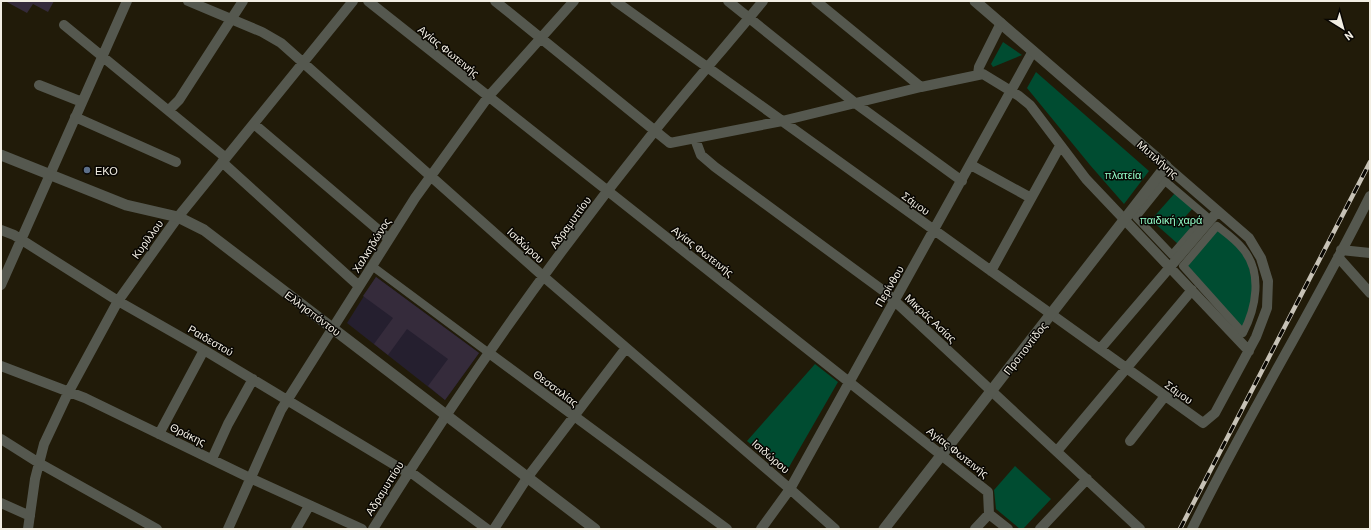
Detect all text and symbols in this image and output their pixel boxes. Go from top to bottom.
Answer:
north arrow [1323,8,1363,48]
street label: Αγίας Φωτεινής [416,22,482,80]
text: N [1342,29,1356,44]
street label: Μυτιλήνης [1135,138,1181,180]
place label: ΕΚΟ [95,164,118,177]
marker: ΕΚΟ [82,165,92,175]
park label: πλατεία [1105,168,1142,181]
street label: Σάμου [900,189,932,217]
street label: Αδραμυττίου [547,193,593,251]
park label: παιδική χαρά [1140,213,1203,226]
street label: Χαλκηδώνος [349,215,393,275]
street label: Κυρίλλου [129,217,165,261]
street label: Αγίας Φωτεινής [670,223,736,279]
street label: Ισιδώρου [505,225,547,265]
street label: Περίνθου [872,263,906,309]
street label: Ελλησπόντου [283,288,343,338]
street label: Μικράς Ασίας [903,291,959,345]
street label: Προποντίδος [1000,319,1050,377]
street label: Ραιδεστού [186,322,236,358]
street label: Θεσσαλίας [531,367,581,409]
street label: Σάμου [1163,378,1195,406]
street label: Θράκης [168,420,208,448]
street label: Αγίας Φωτεινής [925,424,991,480]
street label: Ισιδώρου [750,436,792,476]
street label: Αδραμυττίου [362,459,406,517]

